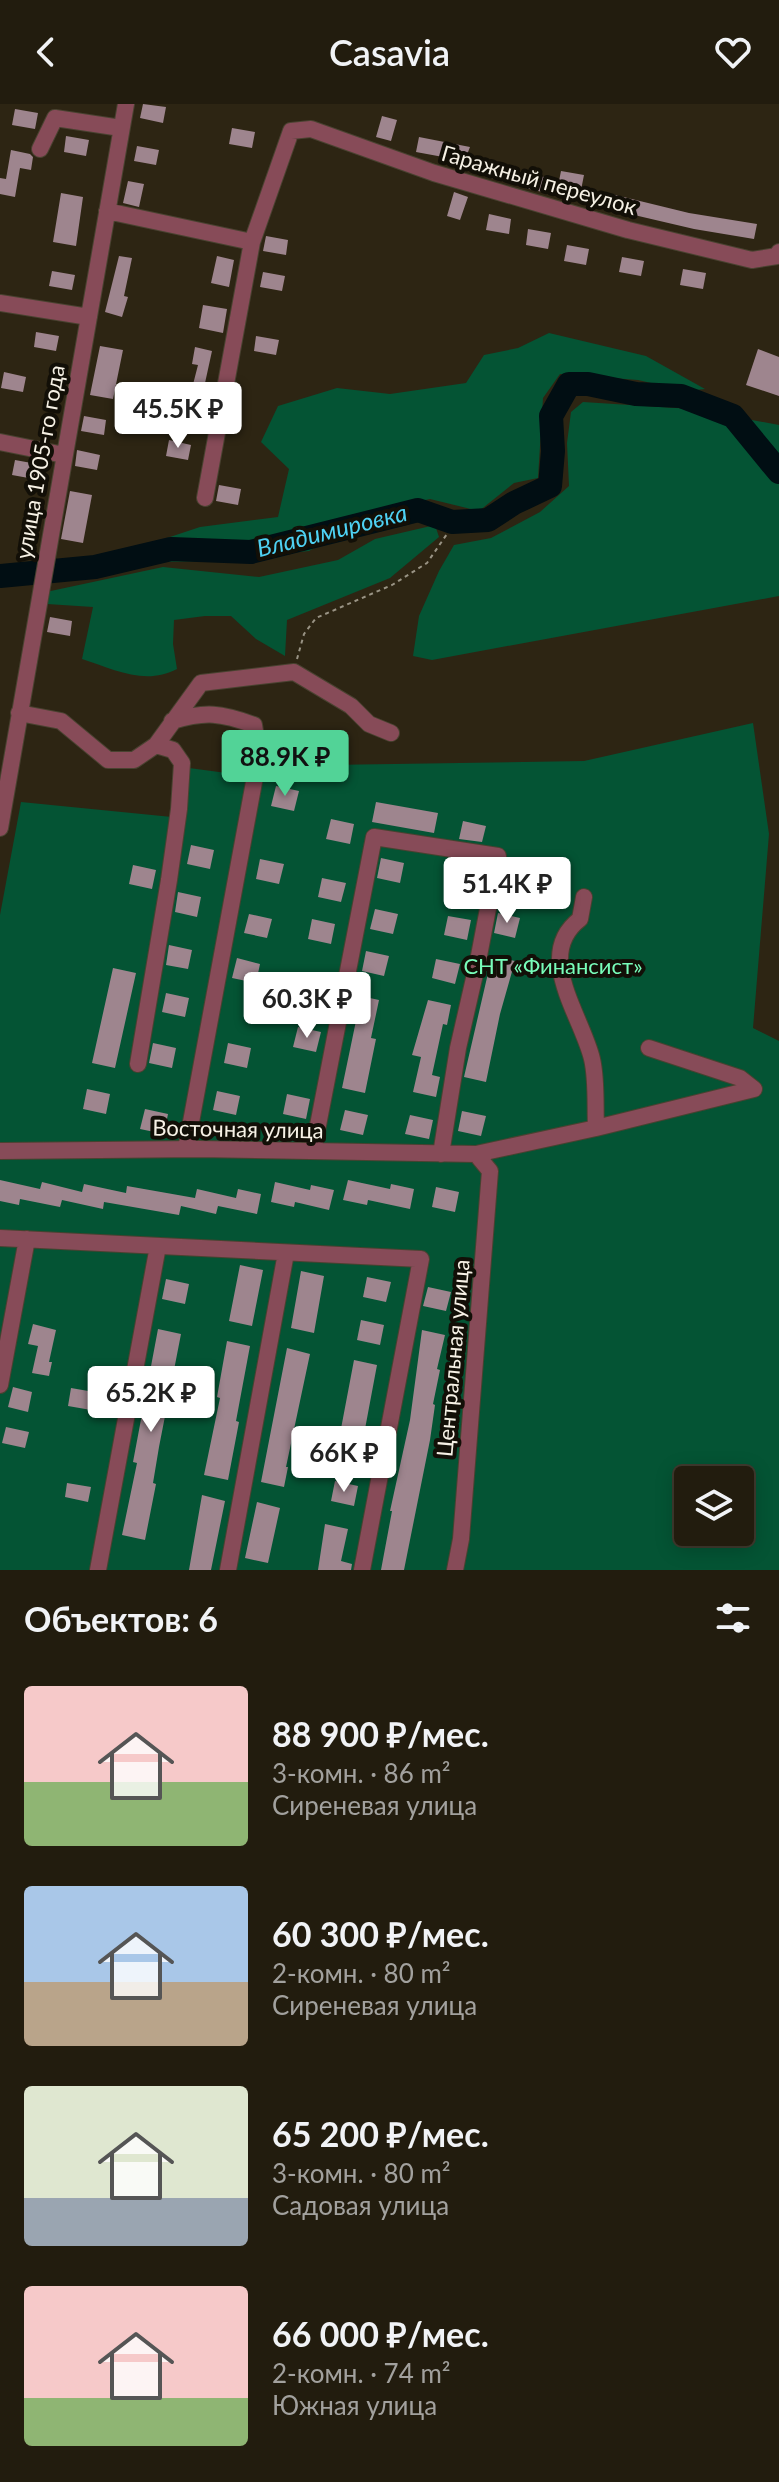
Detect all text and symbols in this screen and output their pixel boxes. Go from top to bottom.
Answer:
icon: back [24,30,68,74]
text: Casavia [329,30,450,74]
icon: heart [711,30,755,74]
street label: Гаражный переулок [439,139,640,220]
street label: улица 1905-го года [9,363,70,561]
pin: 45.5K ₽ [104,382,252,450]
text: 45.5K ₽ [133,392,223,424]
water label: Владимировка [254,497,410,562]
pin: 88.9K ₽ [211,730,359,798]
text: 88.9K ₽ [240,740,330,772]
pin: 51.4K ₽ [433,857,581,925]
text: 51.4K ₽ [462,867,552,899]
park label: СНТ «Финансист» [463,952,643,979]
pin: 60.3K ₽ [233,972,381,1040]
text: 60.3K ₽ [262,982,352,1014]
street label: Восточная улица [152,1114,324,1143]
street label: Центральная улица [430,1258,475,1458]
pin: 65.2K ₽ [77,1366,225,1434]
text: 65.2K ₽ [106,1376,196,1408]
pin: 66K ₽ [288,1426,400,1494]
text: 66K ₽ [309,1436,379,1468]
map controls [674,1466,754,1546]
button: layers [674,1466,754,1546]
icon: filters [711,1596,755,1640]
text: Объектов: 6 [24,1598,218,1639]
text: 88 900 ₽/мес. [272,1713,489,1754]
icon: home [88,1718,184,1814]
text: 3-комн. · 86 m² [272,1757,451,1789]
text: Сиреневая улица [272,1789,477,1821]
text: 60 300 ₽/мес. [272,1913,489,1954]
icon: home [88,1918,184,2014]
text: 2-комн. · 80 m² [272,1957,451,1989]
text: Сиреневая улица [272,1989,477,2021]
text: 65 200 ₽/мес. [272,2113,489,2154]
icon: home [88,2118,184,2214]
text: 3-комн. · 80 m² [272,2157,451,2189]
text: Садовая улица [272,2189,449,2221]
text: 66 000 ₽/мес. [272,2313,489,2354]
icon: home [88,2318,184,2414]
text: 2-комн. · 74 m² [272,2357,451,2389]
text: Южная улица [272,2389,437,2421]

